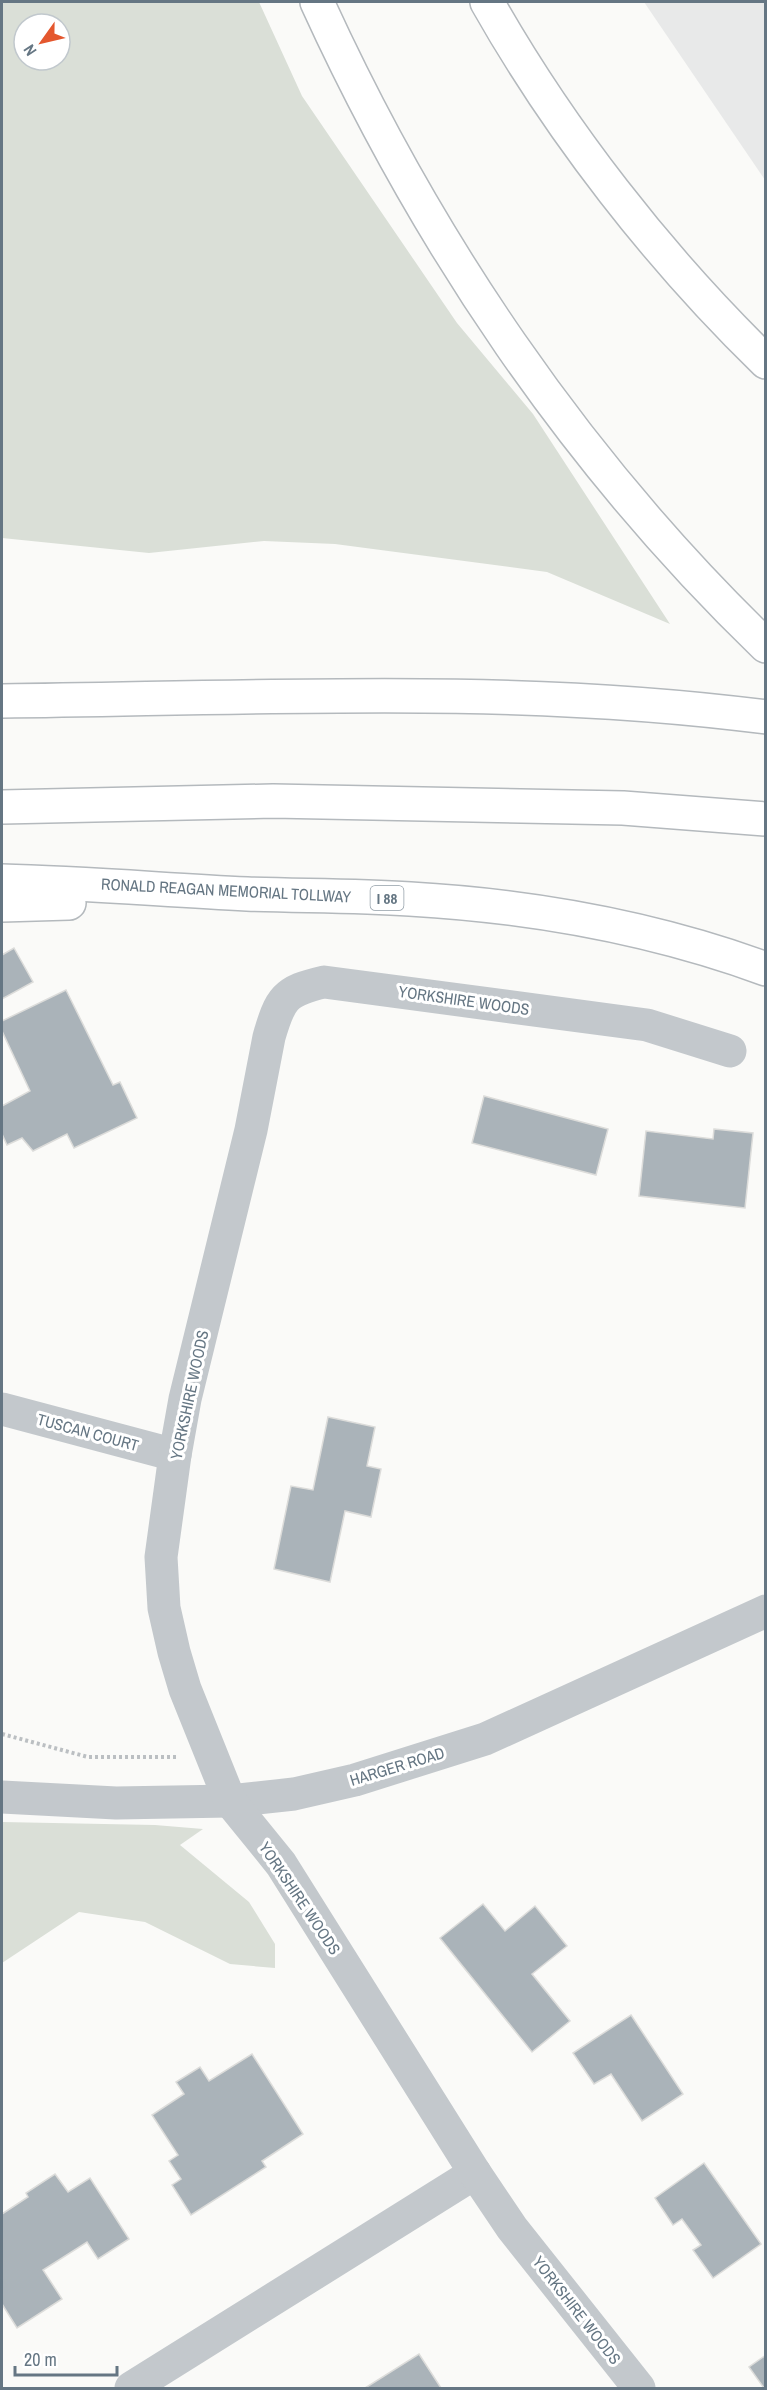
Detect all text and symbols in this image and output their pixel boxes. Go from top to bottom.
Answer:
north arrow [12,12,72,72]
text: N [18,40,41,60]
street label: RONALD REAGAN MEMORIAL TOLLWAY [100,872,352,908]
road number: I 88 [370,886,404,910]
street label: YORKSHIRE WOODS [397,980,531,1020]
street label: YORKSHIRE WOODS [165,1328,214,1462]
street label: TUSCAN COURT [35,1408,141,1456]
street label: HARGER ROAD [347,1741,447,1791]
street label: YORKSHIRE WOODS [254,1837,346,1959]
street label: YORKSHIRE WOODS [528,2251,626,2369]
scale bar [15,2339,117,2377]
text: 20 m [24,2347,57,2372]

